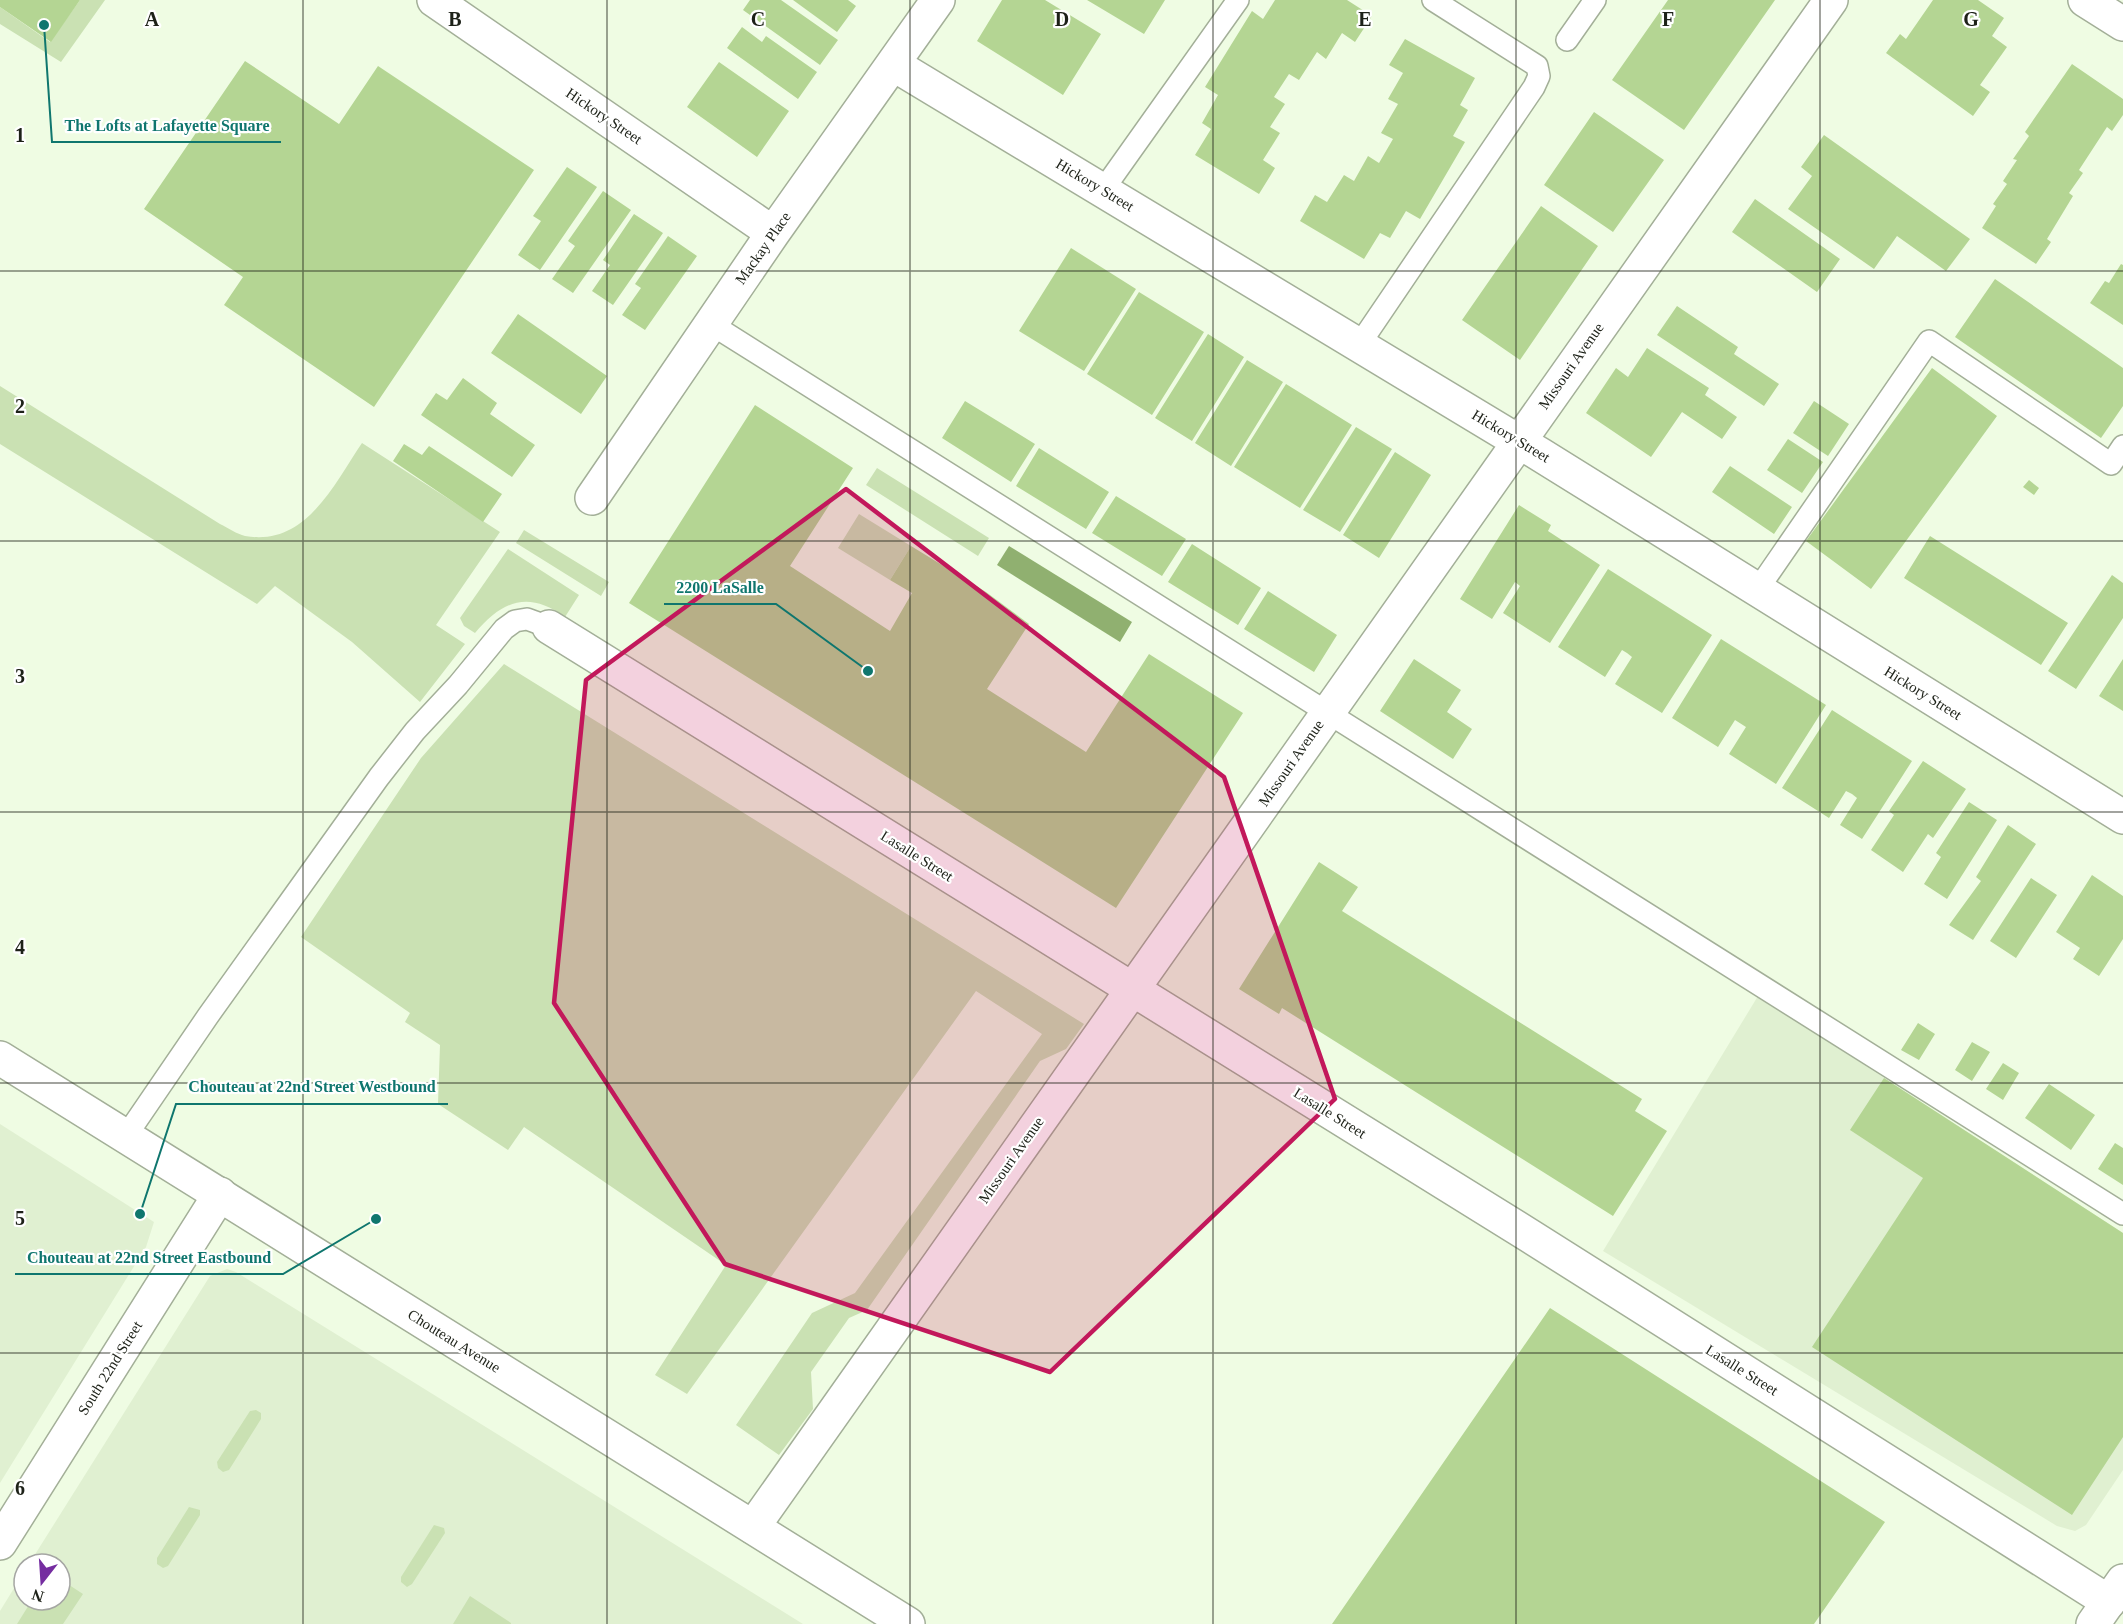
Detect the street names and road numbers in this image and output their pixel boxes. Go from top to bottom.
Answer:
street label: Hickory Street [563,85,646,148]
street label: Hickory Street [1053,156,1138,215]
street label: Mackay Place [732,209,794,287]
street label: Missouri Avenue [1535,319,1607,412]
street label: Hickory Street [1469,407,1554,466]
street label: Hickory Street [1881,663,1965,724]
street label: Missouri Avenue [1255,716,1327,809]
street label: Lasalle Street [878,827,957,885]
street label: Lasalle Street [1291,1084,1370,1142]
street label: Missouri Avenue [975,1113,1047,1206]
street label: Chouteau Avenue [405,1306,503,1376]
street label: South 22nd Street [75,1317,146,1418]
street label: Lasalle Street [1703,1341,1782,1399]

